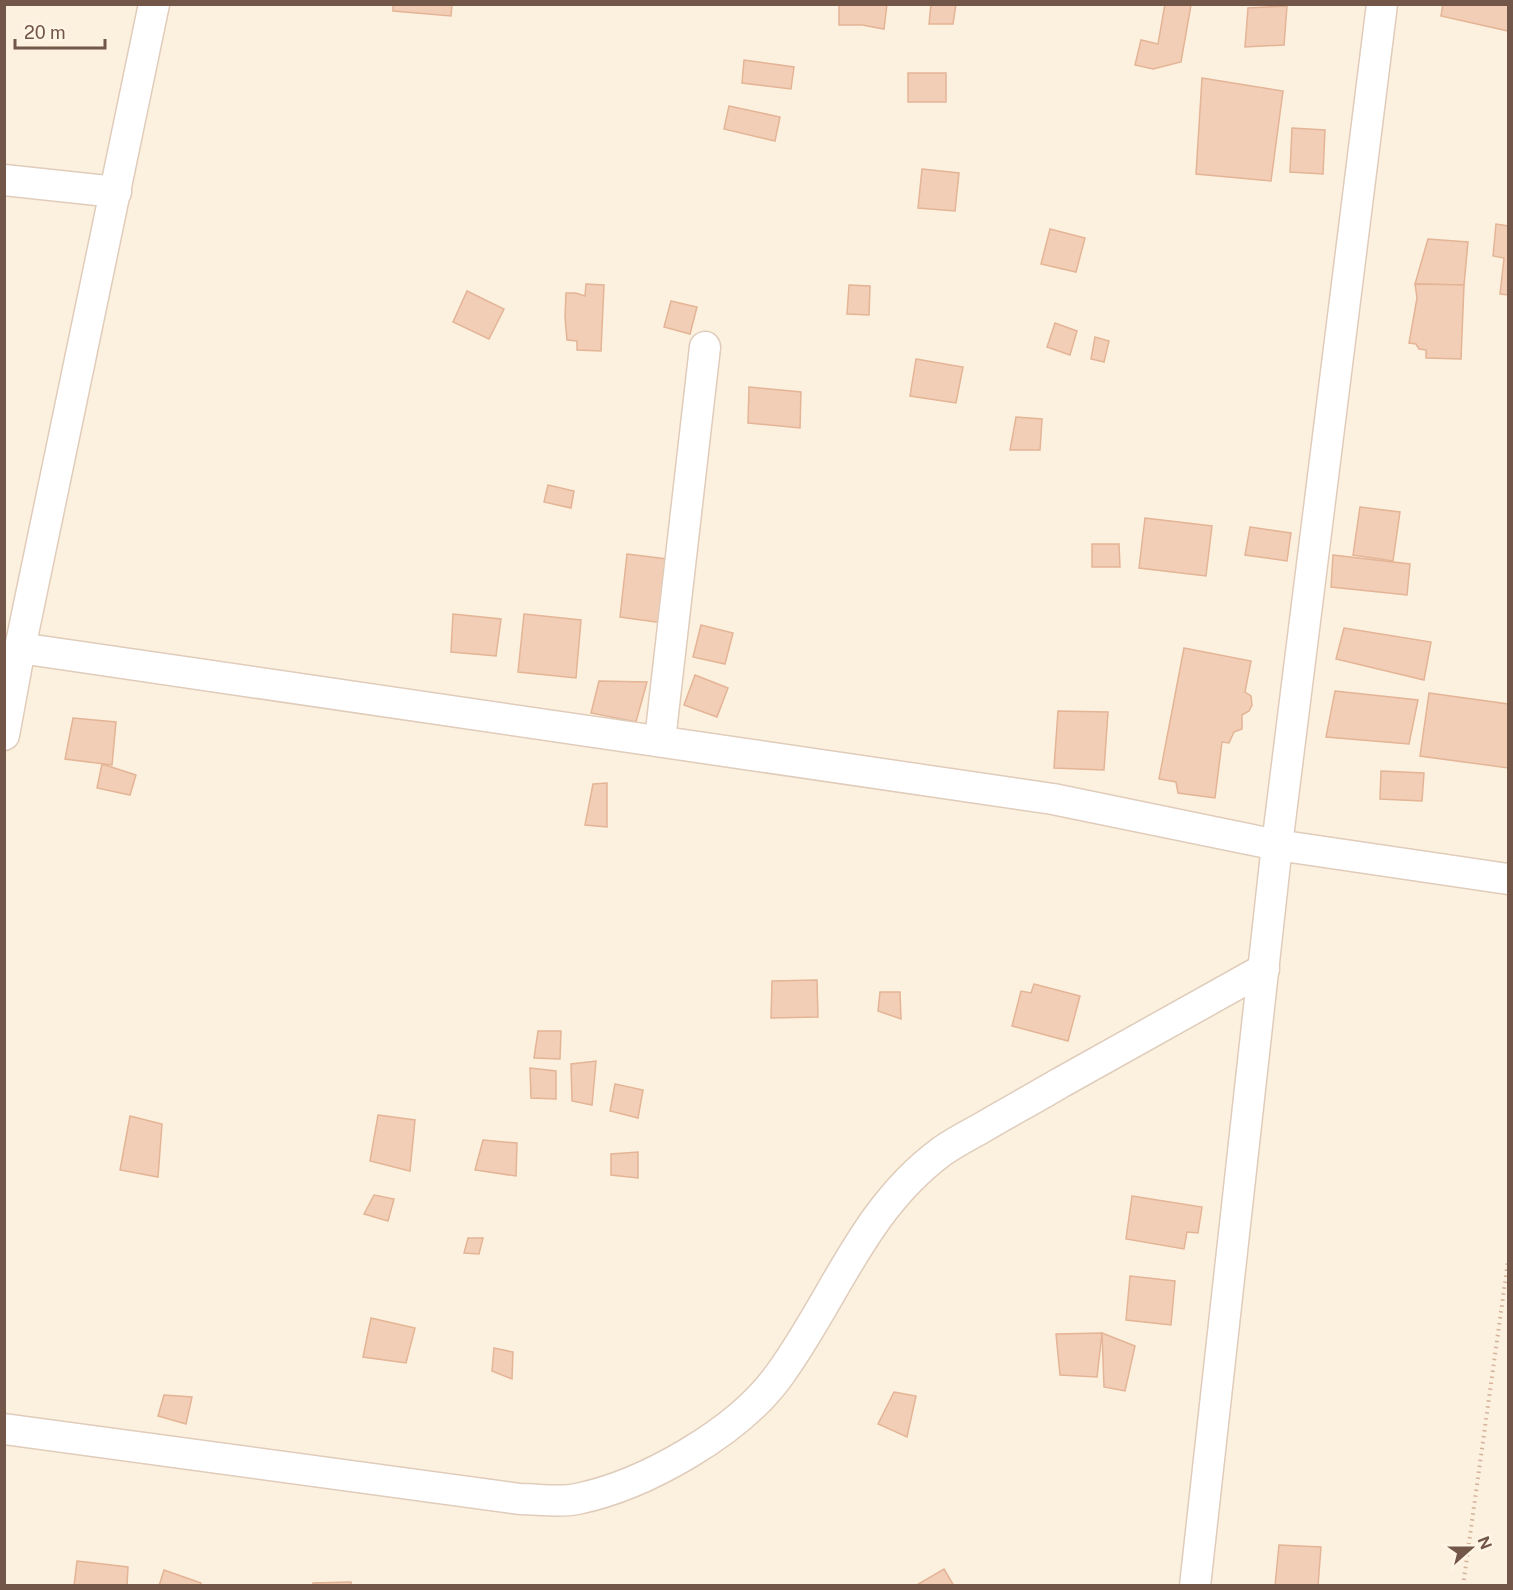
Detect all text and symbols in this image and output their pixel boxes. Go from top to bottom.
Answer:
scale bar [15,12,105,50]
text: 20 m [24,22,66,43]
north arrow [1441,1518,1501,1578]
text: N [1473,1534,1496,1552]

